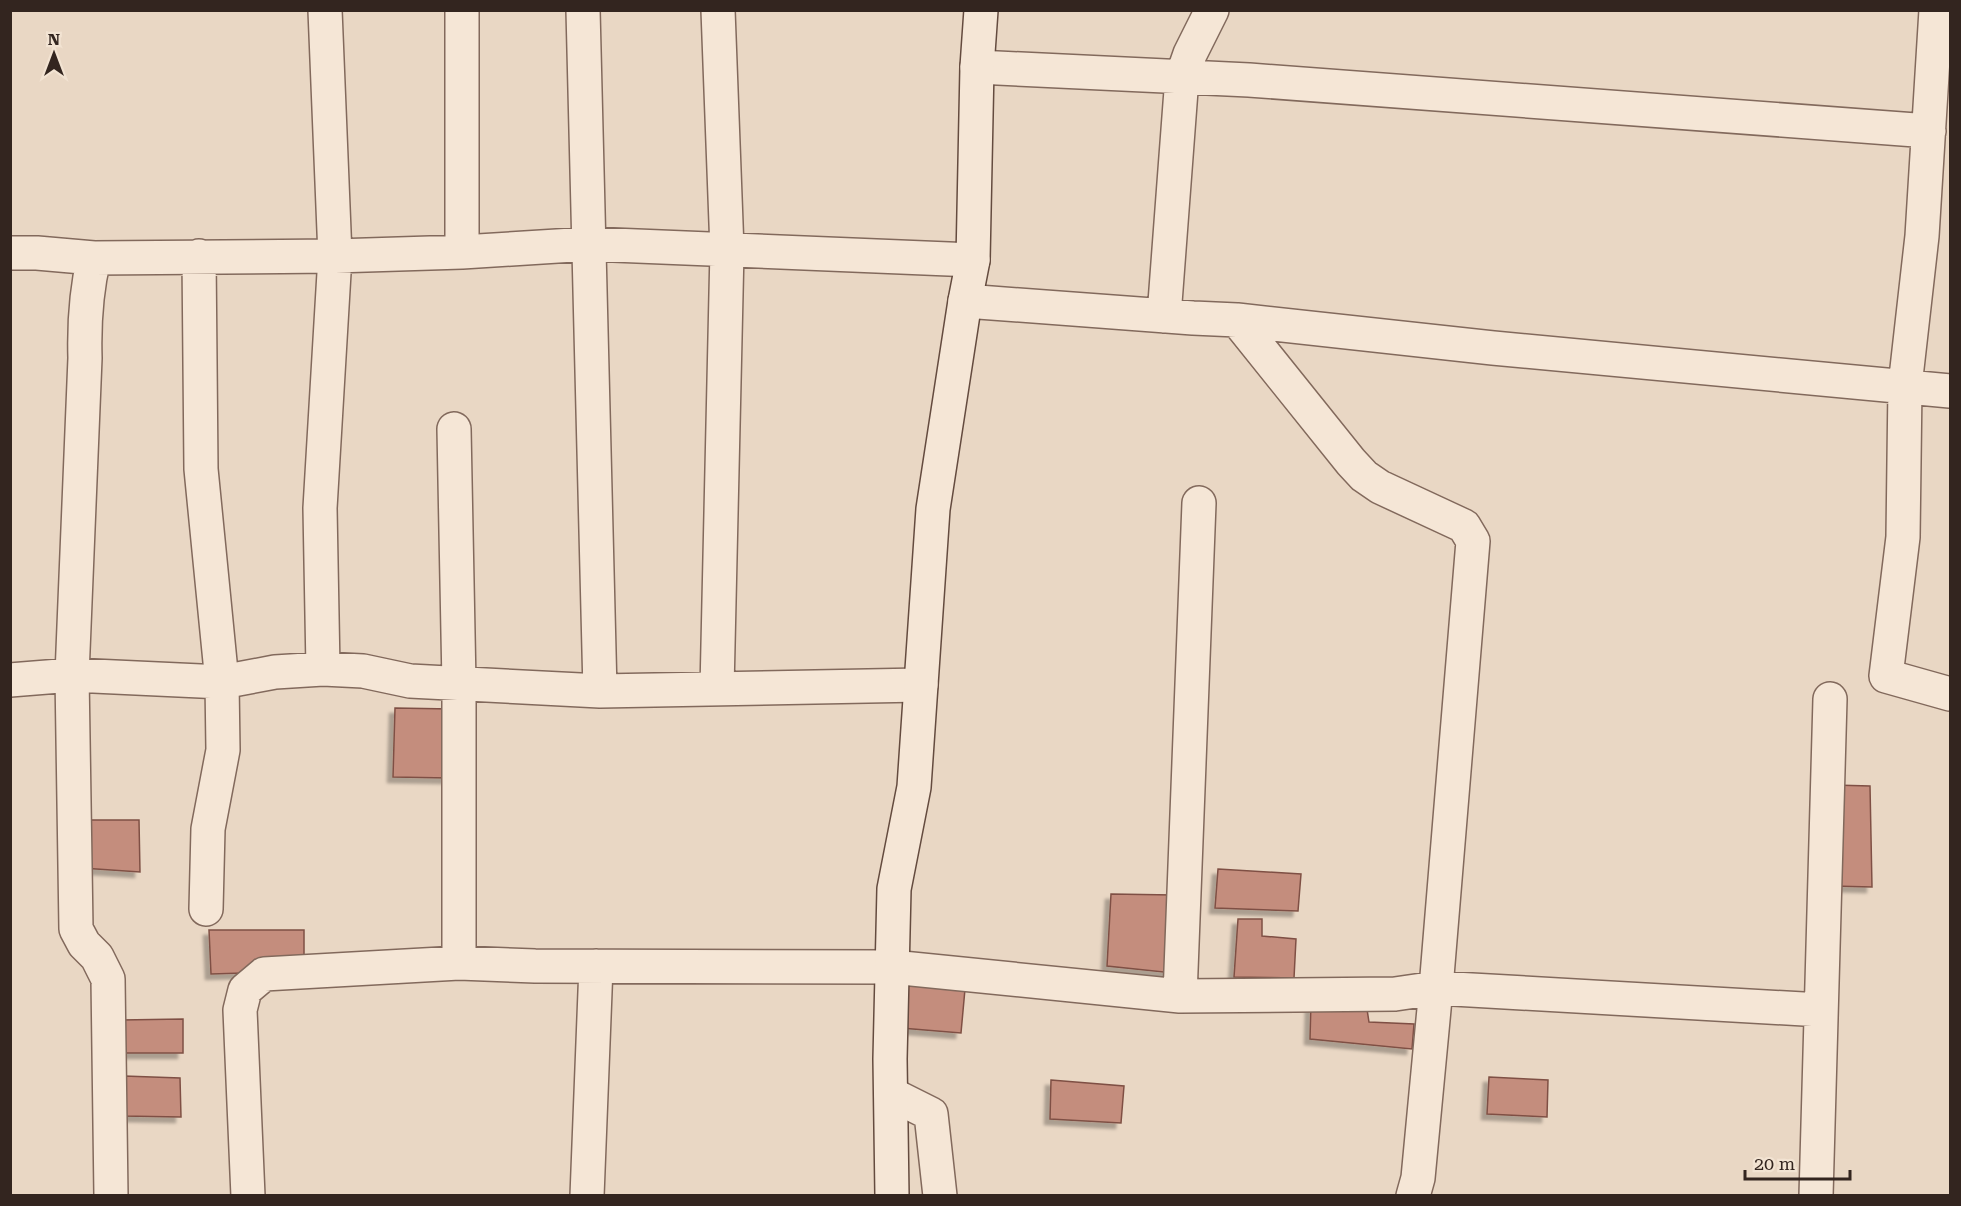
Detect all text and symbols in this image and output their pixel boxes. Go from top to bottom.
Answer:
north arrow [24,24,84,84]
text: N [48,30,60,49]
scale bar [1745,1143,1850,1181]
text: 20 m [1754,1153,1795,1174]

